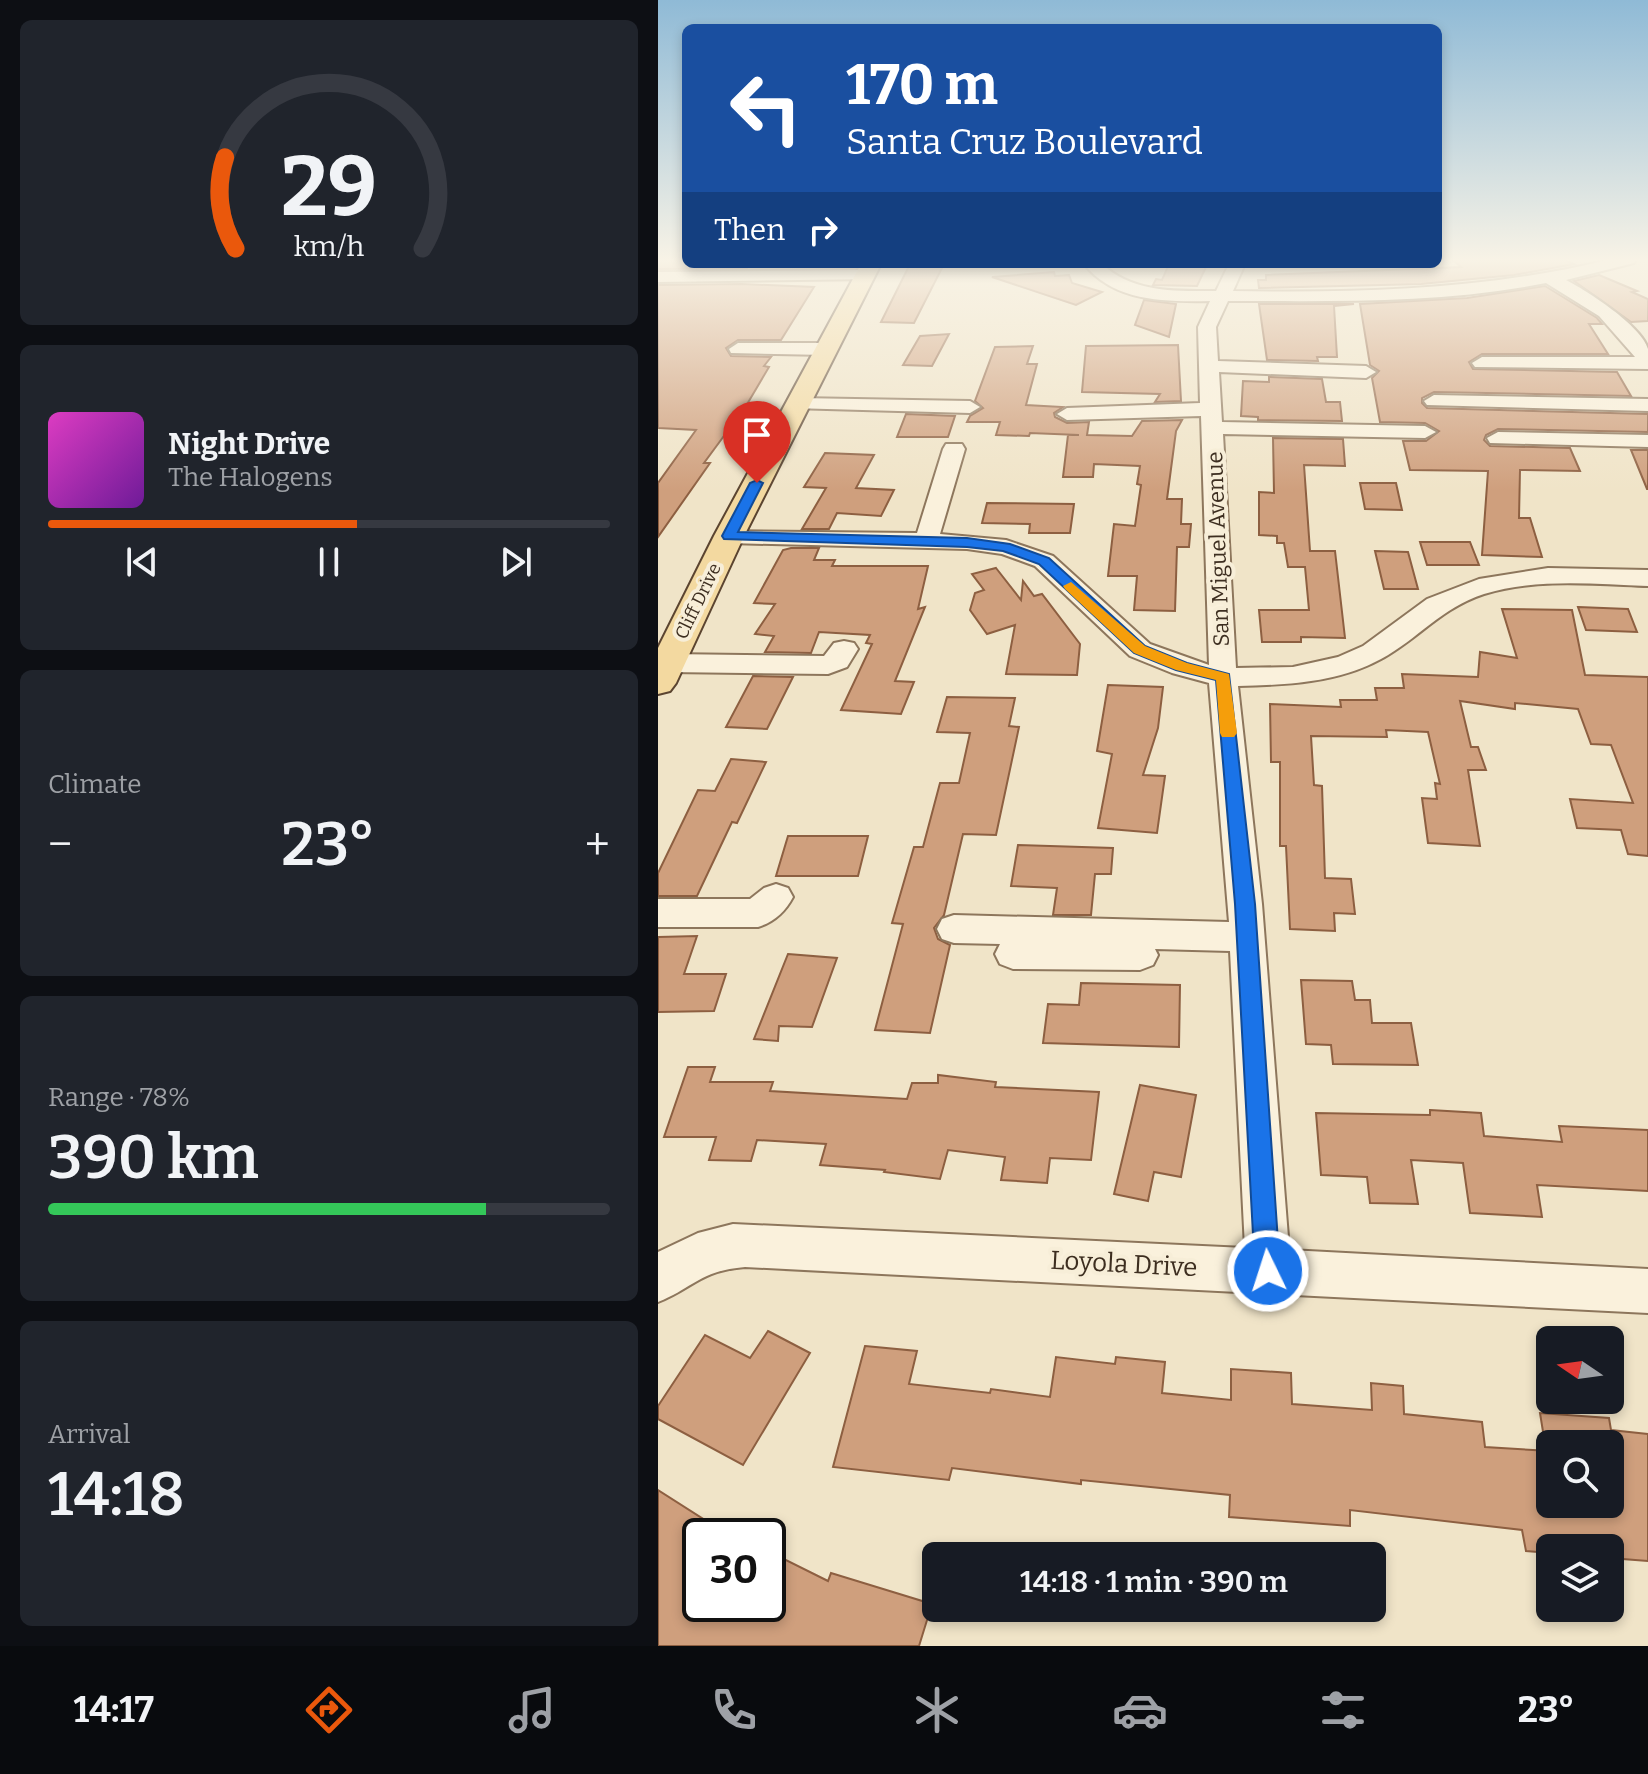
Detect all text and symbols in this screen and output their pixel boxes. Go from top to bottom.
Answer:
text: 170 m [846,52,998,119]
icon: left [714,56,818,160]
text: Santa Cruz Boulevard [846,120,1203,164]
text: 29 [281,136,377,236]
icon: right [801,208,845,252]
text: Then [714,212,785,248]
text: km/h [294,229,365,264]
pin [723,401,791,483]
icon: arrive [735,413,779,457]
text: Night Drive [168,426,330,462]
street label: San Miguel Avenue [1201,451,1235,647]
text: The Halogens [168,462,333,493]
icon: previous [120,540,164,584]
icon: pause [307,540,351,584]
icon: next [494,540,538,584]
street label: Cliff Drive [670,559,726,643]
text: Climate [48,769,142,800]
text: 23° [281,809,376,881]
text: − [48,818,72,871]
text: + [585,818,610,871]
text: Range · 78% [48,1082,190,1113]
text: 390 km [48,1122,259,1194]
position arrow [1226,1229,1310,1313]
street label: Loyola Drive [1050,1245,1198,1283]
north arrow [1536,1326,1624,1414]
map controls [1536,1326,1624,1622]
text: Arrival [48,1419,130,1450]
button: search [1536,1430,1624,1518]
text: 14:18 [48,1459,185,1531]
speed limit sign: 30 [682,1518,786,1622]
button: layers [1536,1534,1624,1622]
text: 14:18 · 1 min · 390 m [1020,1564,1288,1600]
icon: directions [301,1682,357,1738]
icon: music [504,1682,560,1738]
icon: phone [706,1682,762,1738]
icon: climate [909,1682,965,1738]
icon: car [1112,1682,1168,1738]
icon: filters [1315,1682,1371,1738]
text: 14:17 [73,1688,154,1732]
text: 23° [1518,1688,1575,1732]

